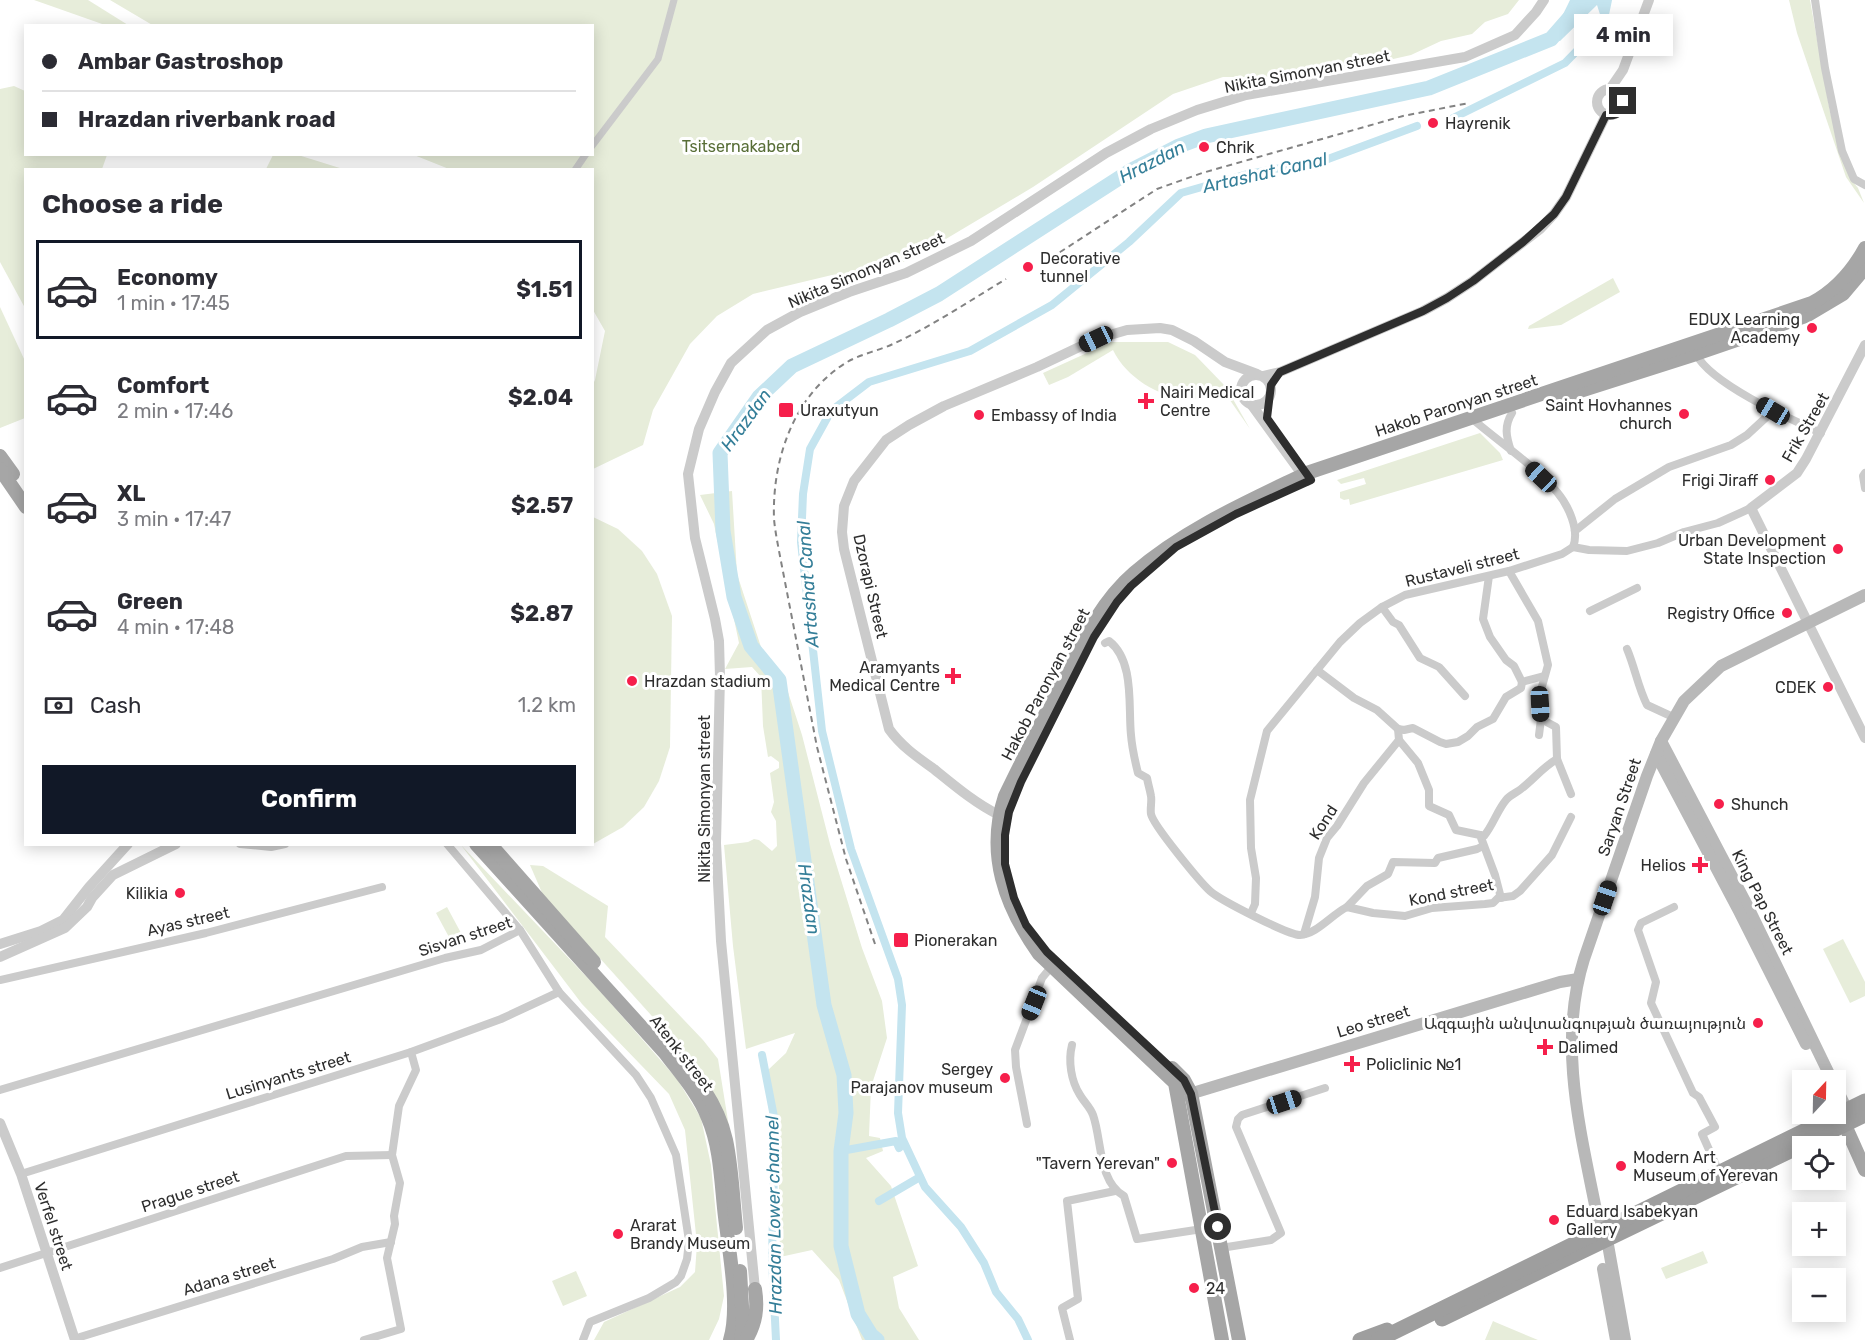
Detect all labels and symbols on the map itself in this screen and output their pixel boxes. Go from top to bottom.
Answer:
callout: 4 min [1574,14,1672,56]
street label: Nikita Simonyan street [1223,46,1391,97]
route end [1609,87,1636,114]
place label: Hayrenik [1445,114,1511,133]
marker: Hayrenik [1426,116,1440,130]
water label: Hrazdan [1115,136,1189,188]
park label: Tsitsernakaberd [682,137,800,156]
place label: Chrik [1216,138,1255,157]
marker: Chrik [1197,140,1211,154]
water label: Artashat Canal [1200,148,1330,198]
street label: Nikita Simonyan street [785,229,947,312]
place label: Decorative tunnel [1040,249,1120,286]
marker: Decorative tunnel [1021,260,1035,274]
place label: EDUX Learning Academy [1689,310,1800,347]
marker: EDUX Learning Academy [1805,321,1819,335]
car [1076,323,1116,355]
street label: Hakob Paronyan street [1373,370,1540,441]
place label: Nairi Medical Centre [1160,383,1254,420]
water label: Hrazdan [716,385,776,455]
street label: Frik Street [1778,389,1833,465]
marker: Nairi Medical Centre [1137,392,1155,410]
car [1753,394,1793,428]
place label: Saint Hovhannes church [1545,396,1672,433]
marker: Uraxutyun [777,401,795,419]
place label: Uraxutyun [800,401,879,420]
place label: Embassy of India [991,406,1117,425]
marker: Saint Hovhannes church [1677,407,1691,421]
marker: Embassy of India [972,408,986,422]
car [1522,458,1560,496]
place label: Frigi Jiraff [1682,471,1758,490]
marker: Frigi Jiraff [1763,473,1777,487]
water label: Artashat Canal [793,519,823,649]
place label: Urban Development State Inspection [1678,531,1826,568]
street label: Dzorapi Street [849,532,892,640]
marker: Urban Development State Inspection [1831,542,1845,556]
street label: Rustaveli street [1403,544,1521,591]
place label: Registry Office [1667,604,1775,623]
street label: Hakob Paronyan street [997,605,1094,764]
marker: Registry Office [1780,606,1794,620]
place label: Aramyants Medical Centre [829,658,940,695]
marker: Aramyants Medical Centre [944,667,962,685]
place label: Hrazdan stadium [644,672,771,691]
marker: Hrazdan stadium [625,674,639,688]
place label: CDEK [1775,678,1816,697]
marker: CDEK [1821,680,1835,694]
car [1530,686,1550,722]
street label: Nikita Simonyan street [695,715,714,883]
street label: Saryan Street [1594,756,1645,859]
place label: Shunch [1731,795,1789,814]
marker: Shunch [1712,797,1726,811]
street label: Kond [1305,801,1342,843]
street label: King Pap Street [1728,847,1797,958]
place label: Helios [1641,856,1686,875]
marker: Helios [1691,856,1709,874]
water label: Hrazdan [793,862,825,936]
street label: Kond street [1407,875,1495,910]
car [1591,878,1619,918]
place label: Kilikia [126,884,168,903]
marker: Kilikia [173,886,187,900]
street label: Ayas street [145,903,231,940]
street label: Sisvan street [416,912,514,961]
marker: Pionerakan [892,931,910,949]
place label: Pionerakan [914,931,997,950]
car [1019,983,1049,1023]
street label: Leo street [1334,1001,1412,1042]
street label: Atenk street [646,1011,717,1095]
place label: Ազգային անվտանգության ծառայություն [1424,1014,1746,1033]
marker: Ազգային անվտանգության ծառայություն [1751,1016,1765,1030]
marker: Dalimed [1536,1038,1554,1056]
place label: Dalimed [1558,1038,1618,1057]
street label: Lusinyants street [223,1047,353,1104]
marker: Policlinic №1 [1343,1055,1361,1073]
place label: Policlinic №1 [1366,1055,1461,1074]
place label: Sergey Parajanov museum [850,1060,993,1097]
north arrow [1792,1070,1846,1124]
marker: Sergey Parajanov museum [998,1071,1012,1085]
car [1264,1088,1304,1116]
water label: Hrazdan Lower channel [761,1115,787,1314]
place label: Modern Art Museum of Yerevan [1633,1148,1778,1185]
place label: "Tavern Yerevan" [1036,1154,1160,1173]
marker: "Tavern Yerevan" [1165,1156,1179,1170]
marker: Modern Art Museum of Yerevan [1614,1159,1628,1173]
street label: Prague street [139,1167,241,1216]
street label: Verfel street [30,1180,77,1273]
place label: Eduard Isabekyan Gallery [1566,1202,1698,1239]
route start [1204,1213,1231,1240]
marker: Eduard Isabekyan Gallery [1547,1213,1561,1227]
place label: Ararat Brandy Museum [630,1216,750,1253]
marker: Ararat Brandy Museum [611,1227,625,1241]
street label: Adana street [181,1253,278,1300]
place label: 24 [1206,1279,1225,1298]
marker: 24 [1187,1281,1201,1295]

